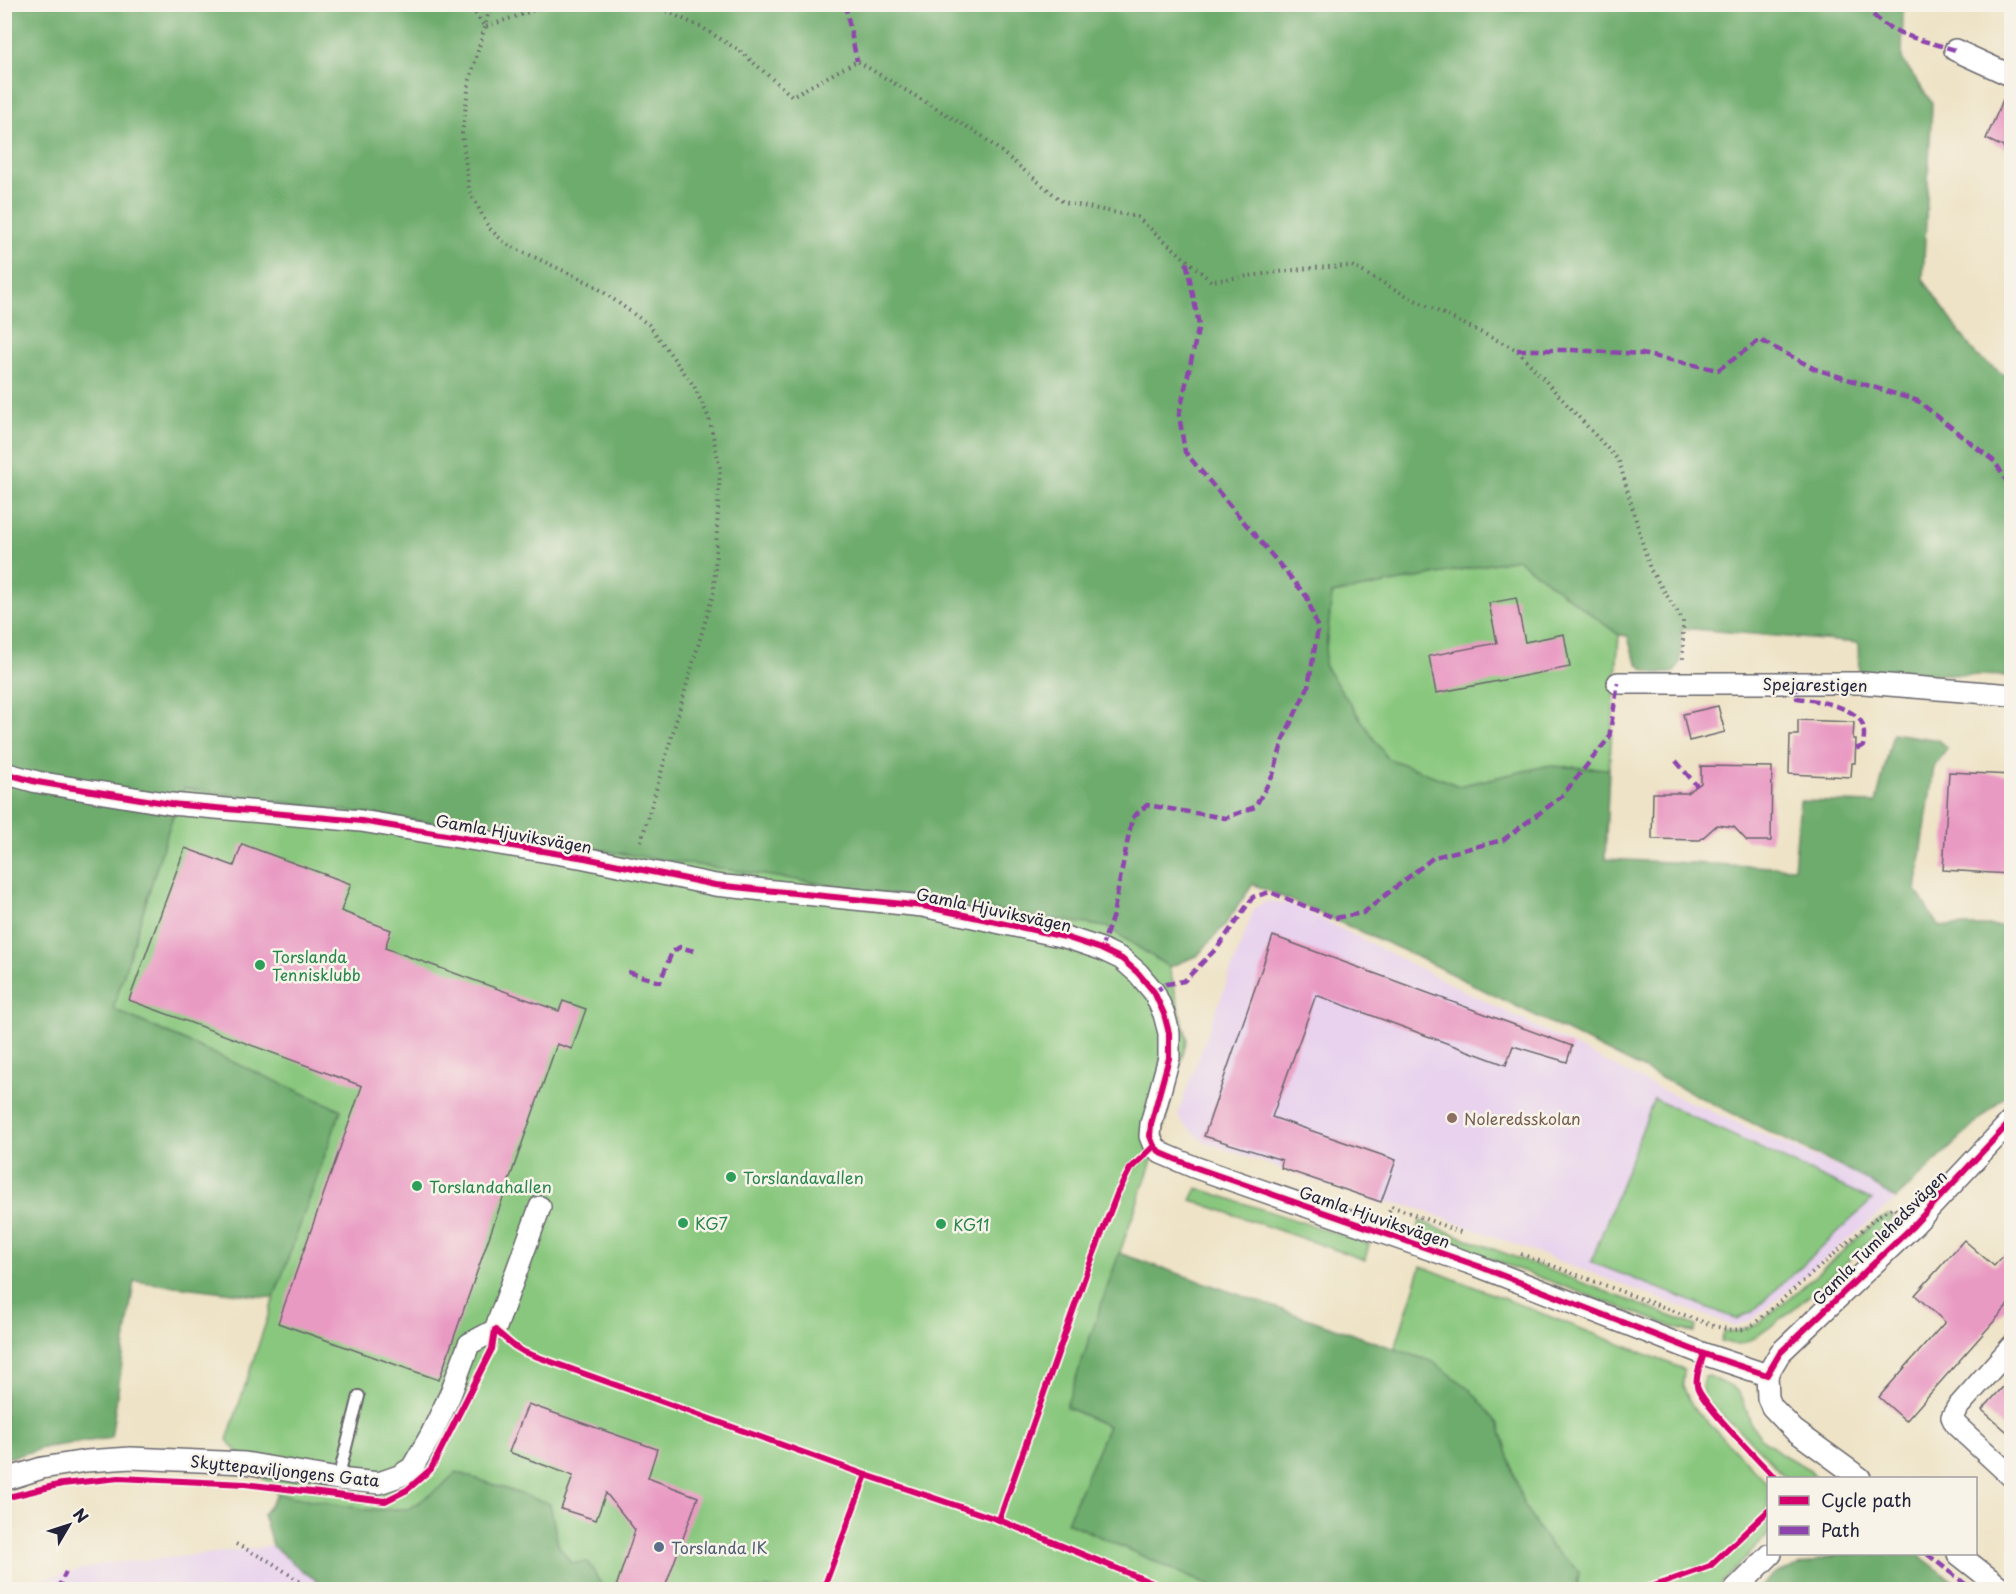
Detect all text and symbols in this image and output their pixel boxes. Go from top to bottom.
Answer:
street label: Spejarestigen [1762,671,1868,697]
street label: Gamla Hjuviksvägen [434,807,594,859]
street label: Gamla Hjuviksvägen [914,881,1074,937]
place label: Torslanda Tennisklubb [272,944,361,986]
marker: Torslanda Tennisklubb [253,958,267,972]
place label: Noleredsskolan [1464,1106,1581,1130]
marker: Noleredsskolan [1445,1111,1459,1125]
street label: Gamla Tumlehedsvägen [1806,1164,1952,1310]
place label: Torslandavallen [743,1165,864,1189]
marker: Torslandavallen [724,1170,738,1184]
place label: Torslandahallen [429,1174,552,1198]
marker: Torslandahallen [410,1179,424,1193]
street label: Gamla Hjuviksvägen [1296,1179,1454,1253]
place label: KG7 [695,1211,728,1235]
place label: KG11 [953,1212,990,1236]
marker: KG7 [676,1216,690,1230]
marker: KG11 [934,1217,948,1231]
street label: Skyttepaviljongens Gata [189,1448,381,1492]
legend [1767,1477,1977,1555]
text: Cycle path [1821,1486,1912,1513]
north arrow [39,1495,99,1555]
text: N [68,1502,95,1527]
text: Path [1821,1516,1860,1543]
place label: Torslanda IK [671,1535,767,1559]
marker: Torslanda IK [652,1540,666,1554]

